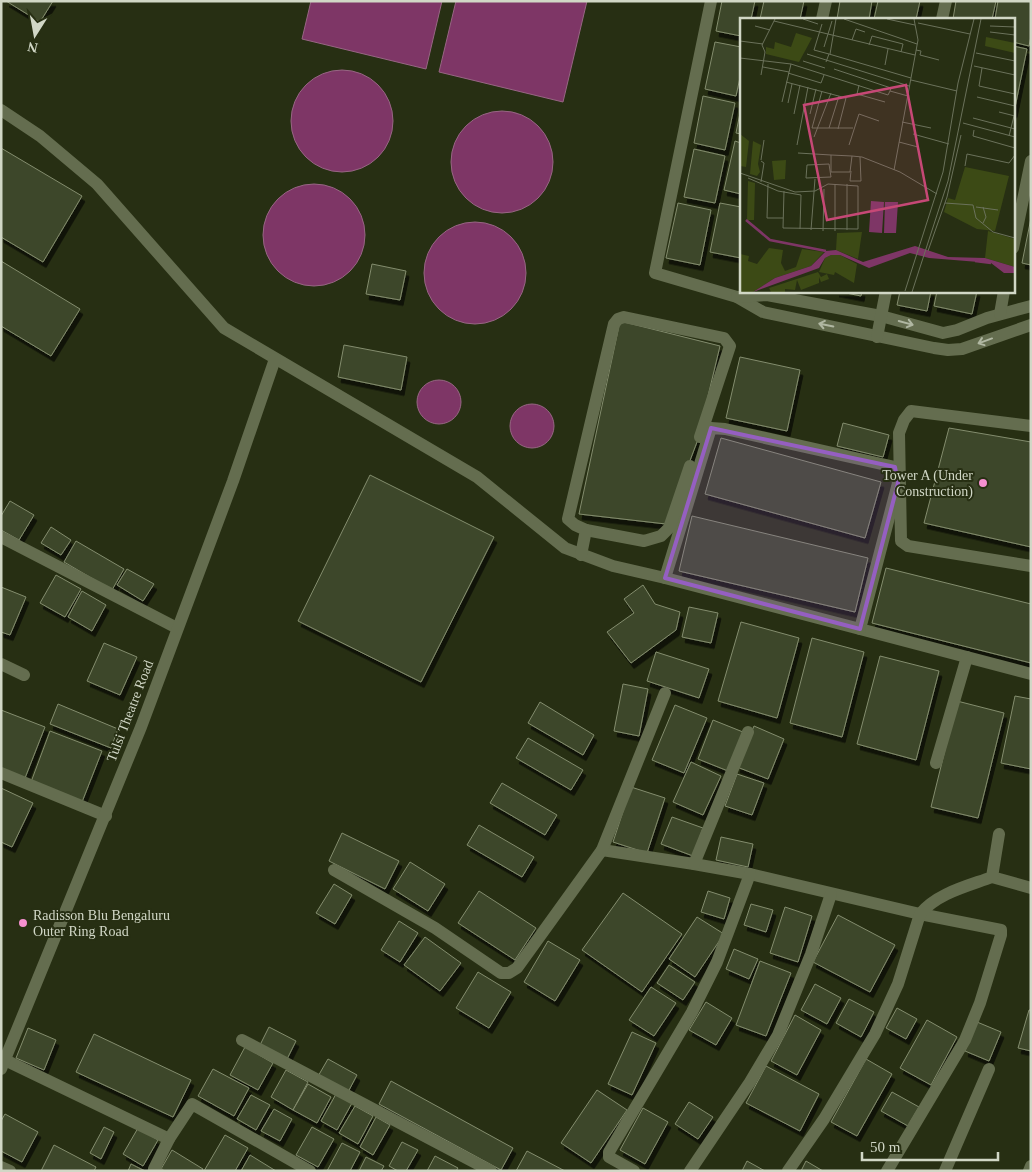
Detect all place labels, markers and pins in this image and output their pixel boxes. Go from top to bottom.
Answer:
place label: Tower A (Under Construction) [882,468,973,500]
marker: Tower A (Under Construction) [977,477,989,489]
place label: Radisson Blu Bengaluru Outer Ring Road [33,908,170,939]
marker: Radisson Blu Bengaluru Outer Ring Road [17,917,29,929]

